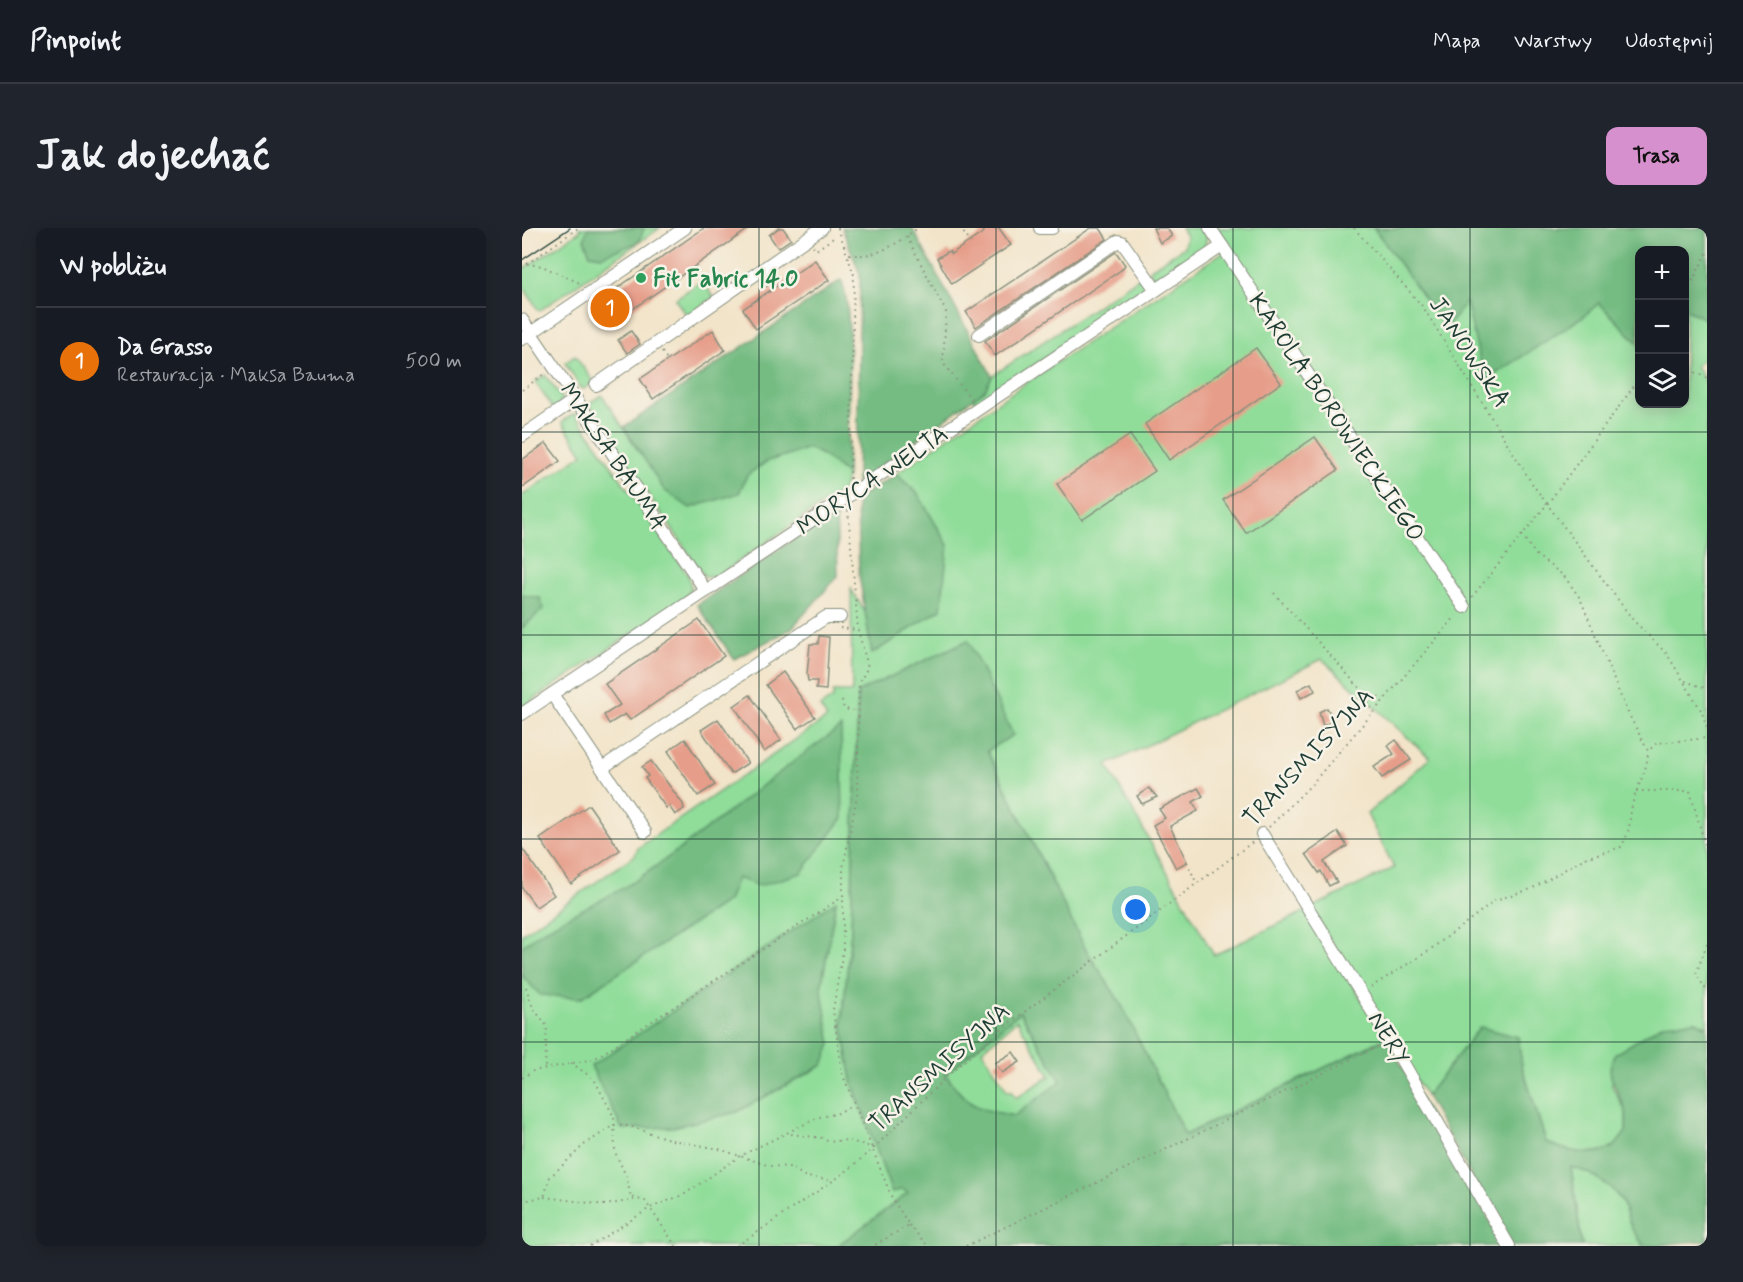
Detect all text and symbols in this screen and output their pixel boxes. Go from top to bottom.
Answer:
text: Pinpoint [30,23,121,60]
text: Mapa [1433,27,1481,55]
text: Warstwy [1514,27,1592,55]
text: Udostępnij [1625,27,1713,55]
button: Trasa [1606,127,1707,185]
text: Jak dojechać [36,129,270,184]
map controls [1635,246,1689,408]
button: + [1635,246,1689,300]
text: W pobliżu [60,250,166,284]
place label: Fit Fabric 14.0 [653,264,798,295]
marker: Fit Fabric 14.0 [634,271,648,285]
pin: 1 [590,286,629,331]
street label: KAROLA BOROWIECKIEGO [1241,287,1431,548]
street label: JANOWSKA [1421,291,1516,415]
button: − [1635,300,1689,354]
text: Da Grasso [117,334,212,362]
text: 1 [75,348,84,375]
text: 500 m [405,348,462,375]
button: layers [1635,354,1689,408]
text: Restauracja · Maksa Bauma [117,362,355,389]
street label: MAKSA BAUMA [552,377,674,537]
street label: MORYCA WELTA [791,419,955,543]
street label: TRANSMISYJNA [1237,682,1382,834]
your location [1121,895,1150,924]
street label: TRANSMISYJNA [863,997,1017,1140]
street label: NERY [1360,1006,1416,1071]

